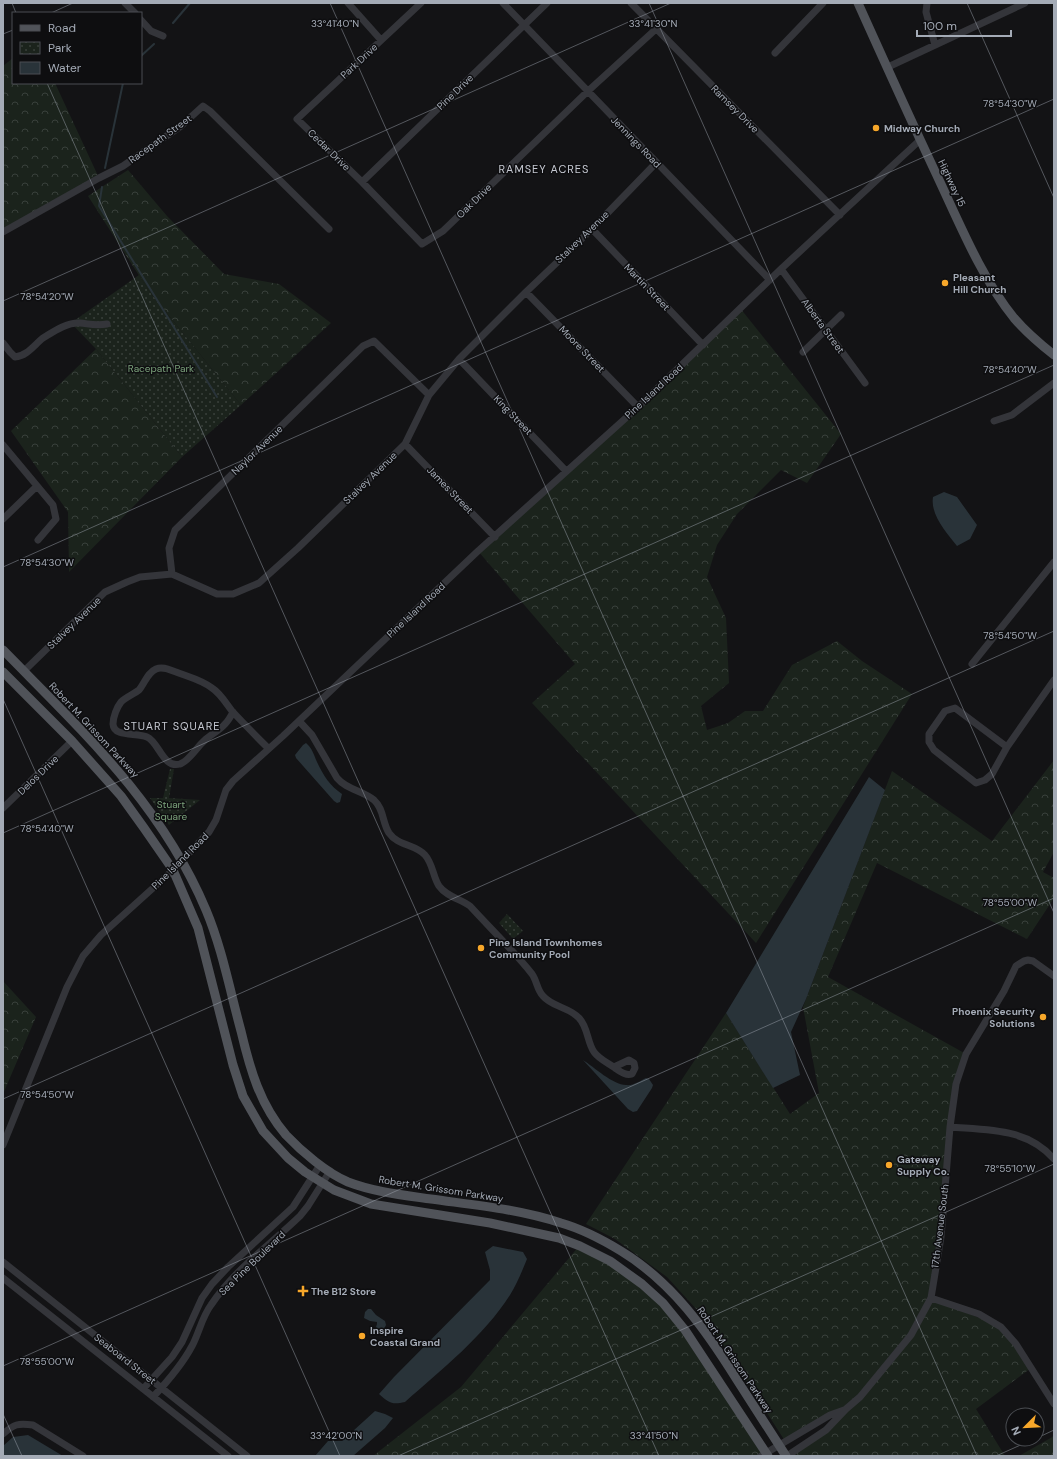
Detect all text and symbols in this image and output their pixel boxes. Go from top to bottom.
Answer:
legend [12,12,142,84]
scale bar [917,12,1011,38]
text: 33°41'40"N [311,17,359,30]
text: 33°41'30"N [629,17,677,30]
text: 100 m [923,18,957,34]
text: Road [48,20,76,36]
text: Park [48,40,72,56]
street label: Park Drive [338,40,381,81]
text: Water [48,60,82,76]
street label: Pine Drive [434,71,476,113]
street label: Ramsey Drive [708,82,762,136]
text: 78°54'30"W [983,97,1037,110]
street label: Racepath Street [126,112,194,166]
street label: Jennings Road [608,113,664,171]
place label: Midway Church [884,122,960,135]
marker: Midway Church [871,123,881,133]
street label: Cedar Drive [305,126,353,174]
street label: Highway 15 [935,157,969,209]
district label: RAMSEY ACRES [499,162,589,176]
street label: Oak Drive [453,181,495,221]
street label: Stalvey Avenue [552,208,612,266]
street label: Martin Street [621,261,673,313]
place label: Pleasant Hill Church [953,271,1007,296]
marker: Pleasant Hill Church [940,278,950,288]
text: 78°54'20"W [20,290,74,303]
street label: Alberta Street [799,296,847,356]
street label: Moore Street [556,323,608,375]
street label: Pine Island Road [622,361,686,421]
park label: Racepath Park [128,362,194,375]
text: 78°54'40"W [983,363,1037,376]
street label: King Street [491,392,535,438]
street label: Naylor Avenue [229,422,286,478]
street label: Stalvey Avenue [340,449,400,507]
street label: James Street [424,464,476,517]
text: 78°54'30"W [20,556,74,569]
street label: Pine Island Road [384,580,448,640]
street label: Stalvey Avenue [44,594,104,652]
text: 78°54'50"W [983,629,1037,642]
street label: Robert M. Grissom Parkway [46,679,142,781]
district label: STUART SQUARE [124,719,221,733]
street label: Delos Drive [15,752,61,798]
park label: Stuart Square [155,798,188,823]
text: 78°54'40"W [20,822,74,835]
street label: Pine Island Road [149,830,211,892]
text: 78°55'00"W [983,896,1038,909]
place label: Pine Island Townhomes Community Pool [489,936,602,961]
marker: Pine Island Townhomes Community Pool [476,943,486,953]
place label: Phoenix Security Solutions [952,1005,1035,1030]
marker: Phoenix Security Solutions [1038,1012,1048,1022]
text: 78°54'50"W [20,1088,74,1101]
place label: Gateway Supply Co. [897,1153,950,1178]
marker: Gateway Supply Co. [884,1160,894,1170]
text: 78°55'10"W [985,1162,1036,1175]
street label: Robert M. Grissom Parkway [378,1173,505,1205]
street label: 17th Avenue South [928,1183,952,1269]
street label: Sea Pine Boulevard [216,1228,288,1298]
place label: The B12 Store [311,1285,376,1298]
marker: The B12 Store [298,1286,308,1296]
street label: Robert M. Grissom Parkway [694,1304,776,1416]
place label: Inspire Coastal Grand [370,1324,440,1349]
street label: Seaboard Street [91,1331,159,1387]
marker: Inspire Coastal Grand [357,1331,367,1341]
text: 78°55'00"W [20,1355,75,1368]
north arrow [1005,1407,1045,1447]
text: N [1008,1425,1024,1438]
text: 33°42'00"N [310,1429,362,1442]
text: 33°41'50"N [630,1429,678,1442]

